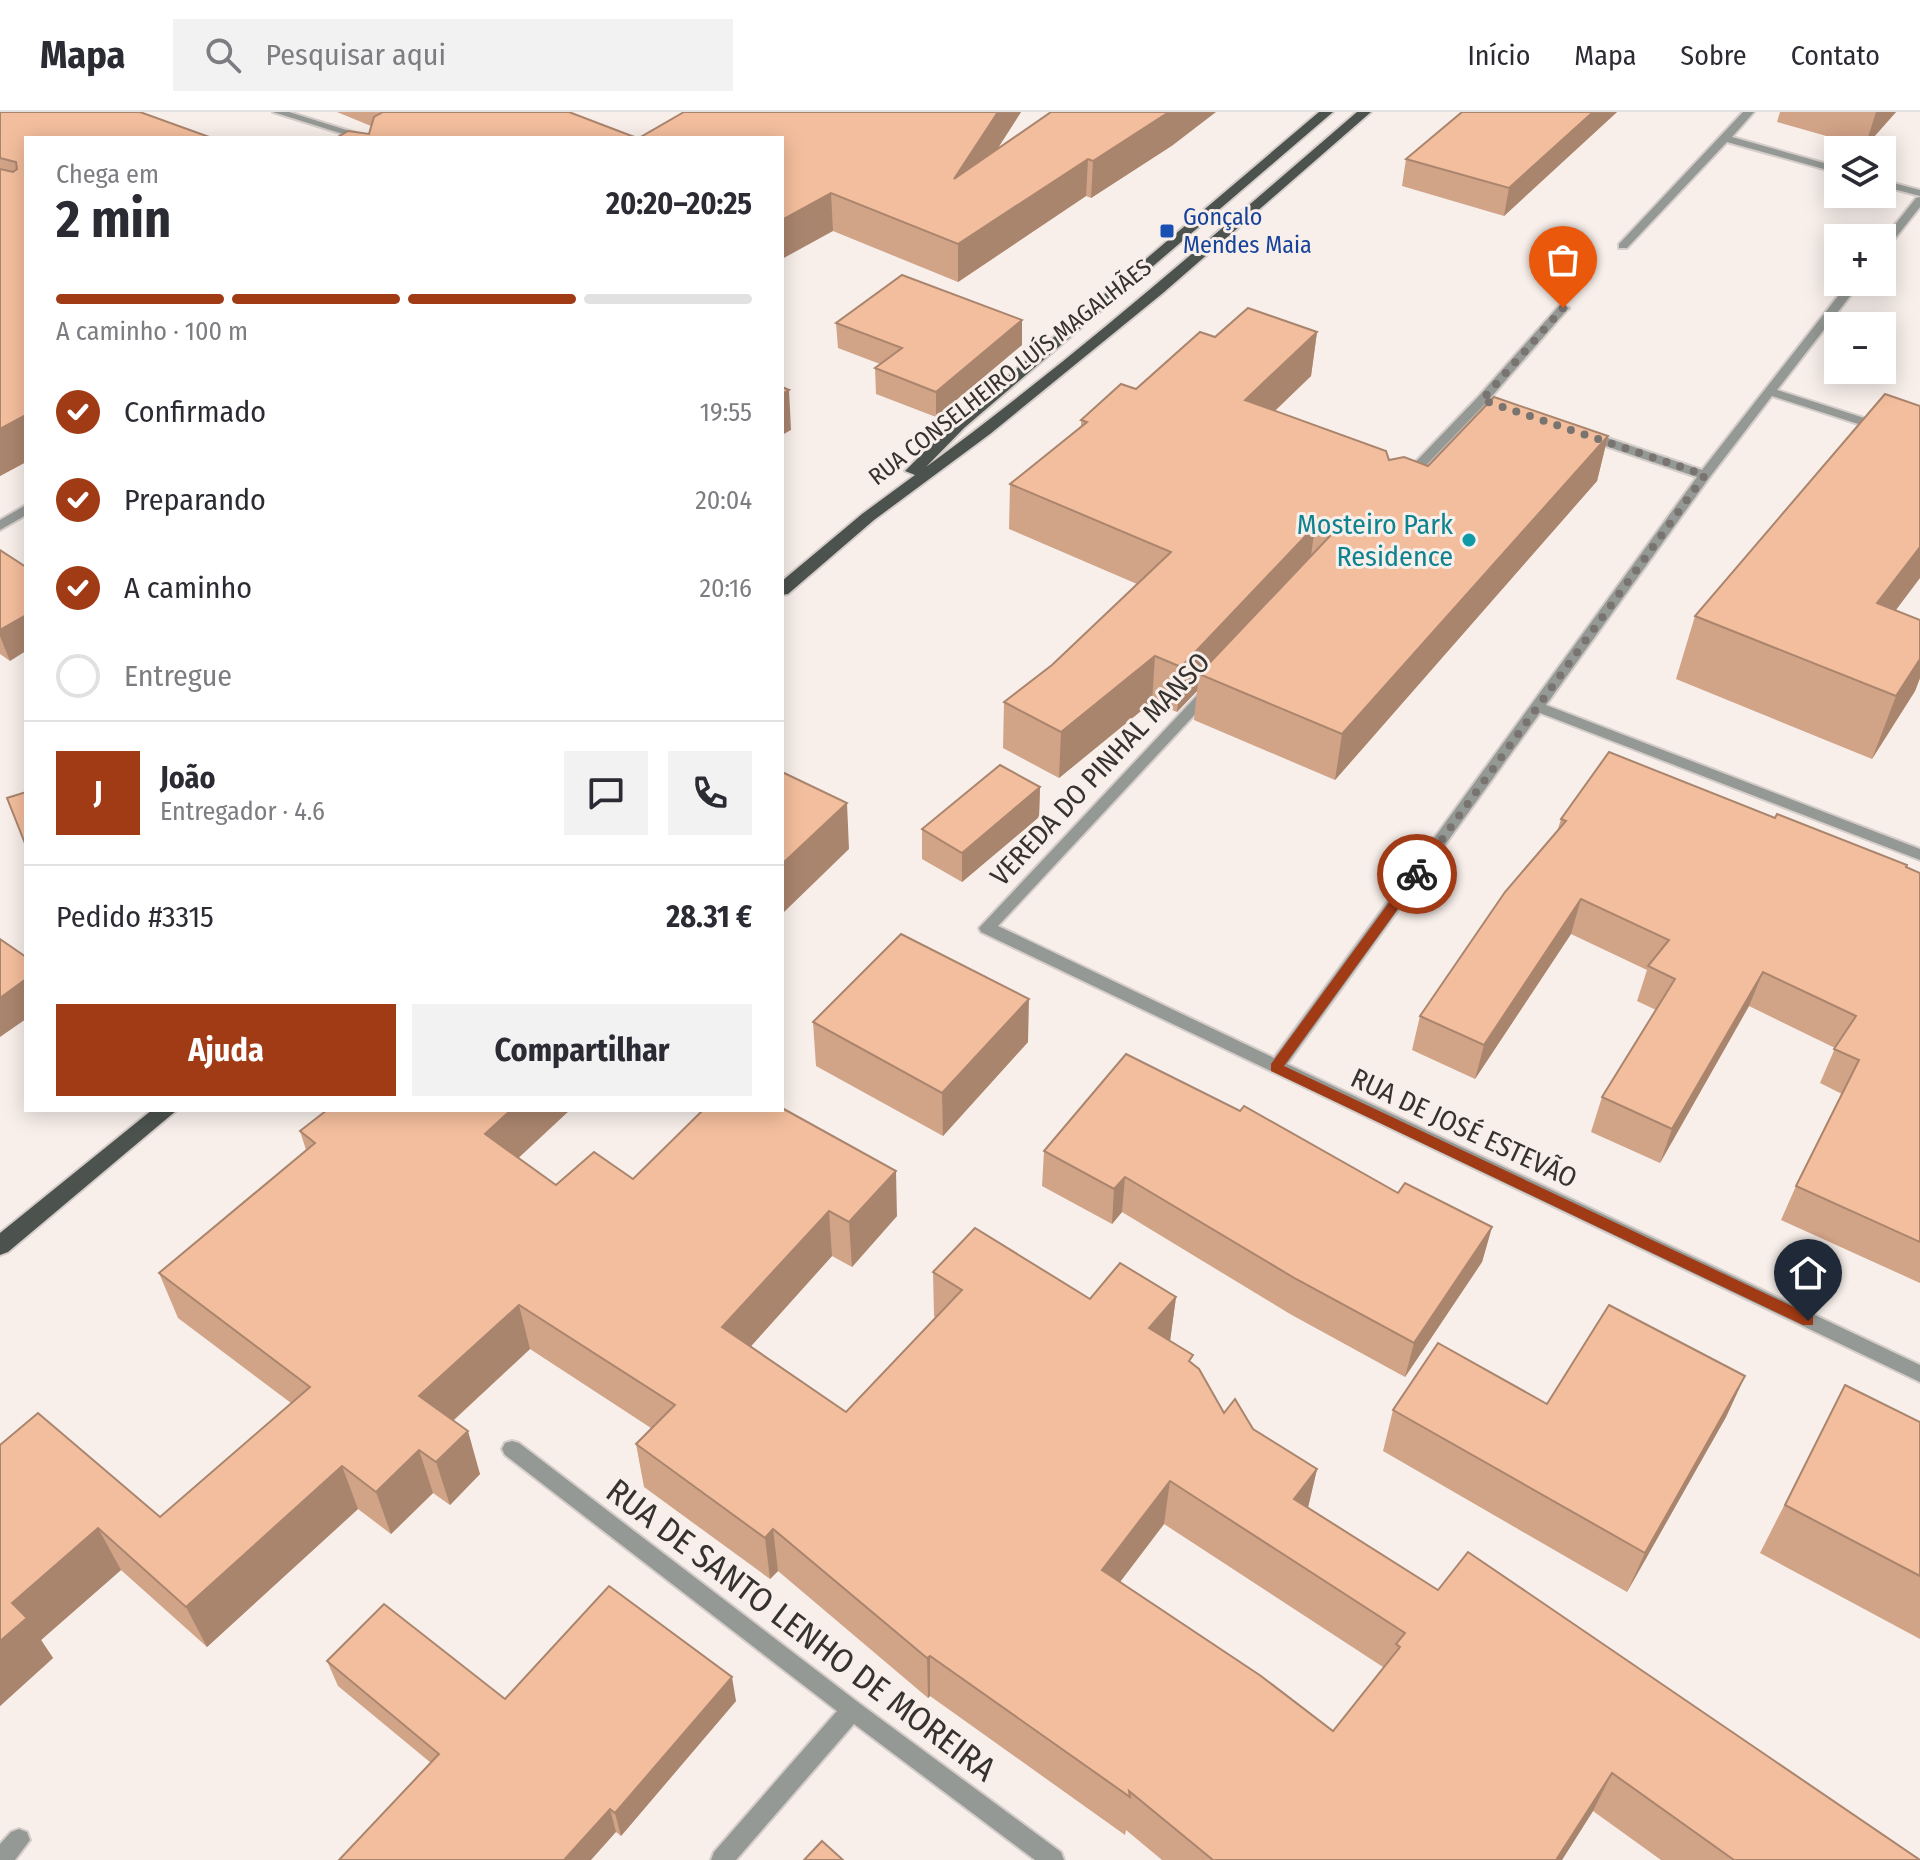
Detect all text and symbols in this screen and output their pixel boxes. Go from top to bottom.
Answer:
search box [173,19,733,91]
text: Mapa [40,32,125,78]
icon: search [201,33,245,77]
text: Pesquisar aqui [265,37,446,73]
text: Início [1467,39,1530,72]
text: Mapa [1574,39,1636,72]
text: Sobre [1680,39,1747,72]
text: Contato [1791,39,1880,72]
map controls [1824,136,1896,384]
button: layers [1824,136,1896,208]
text: Chega em [56,159,159,190]
text: 20:20–20:25 [606,186,752,222]
text: 2 min [56,188,171,251]
place label: Gonçalo Mendes Maia [1183,203,1312,259]
marker: Gonçalo Mendes Maia [1158,222,1176,240]
button: + [1824,224,1896,296]
pin [1529,226,1597,308]
icon: bag [1541,238,1585,282]
street label: RUA CONSELHEIRO LUÍS MAGALHÃES [863,252,1157,491]
button: − [1824,312,1896,384]
text: A caminho · 100 m [56,316,248,347]
icon: check [56,390,100,434]
text: Confirmado [124,394,266,430]
text: 19:55 [700,397,752,428]
icon: check [56,478,100,522]
text: Preparando [124,482,266,518]
text: 20:04 [695,485,752,516]
place label: Mosteiro Park Residence [1297,508,1454,573]
marker: Mosteiro Park Residence [1460,531,1478,549]
icon: check [56,566,100,610]
text: A caminho [124,570,252,606]
text: 20:16 [700,573,752,604]
street label: VEREDA DO PINHAL MANSO [983,646,1217,892]
text: Entregue [124,658,232,694]
button: chat [564,751,648,835]
button: phone [668,751,752,835]
text: João [160,760,215,796]
text: J [94,775,102,811]
text: Entregador · 4.6 [160,796,325,827]
courier [1377,834,1457,914]
icon: bike [1395,852,1439,896]
text: Pedido #3315 [56,899,214,935]
text: 28.31 € [666,899,752,935]
button: Ajuda [56,1004,396,1096]
button: Compartilhar [412,1004,752,1096]
street label: RUA DE JOSÉ ESTEVÃO [1346,1061,1582,1195]
pin [1774,1239,1842,1321]
icon: home [1786,1251,1830,1295]
street label: RUA DE SANTO LENHO DE MOREIRA [598,1470,1004,1790]

